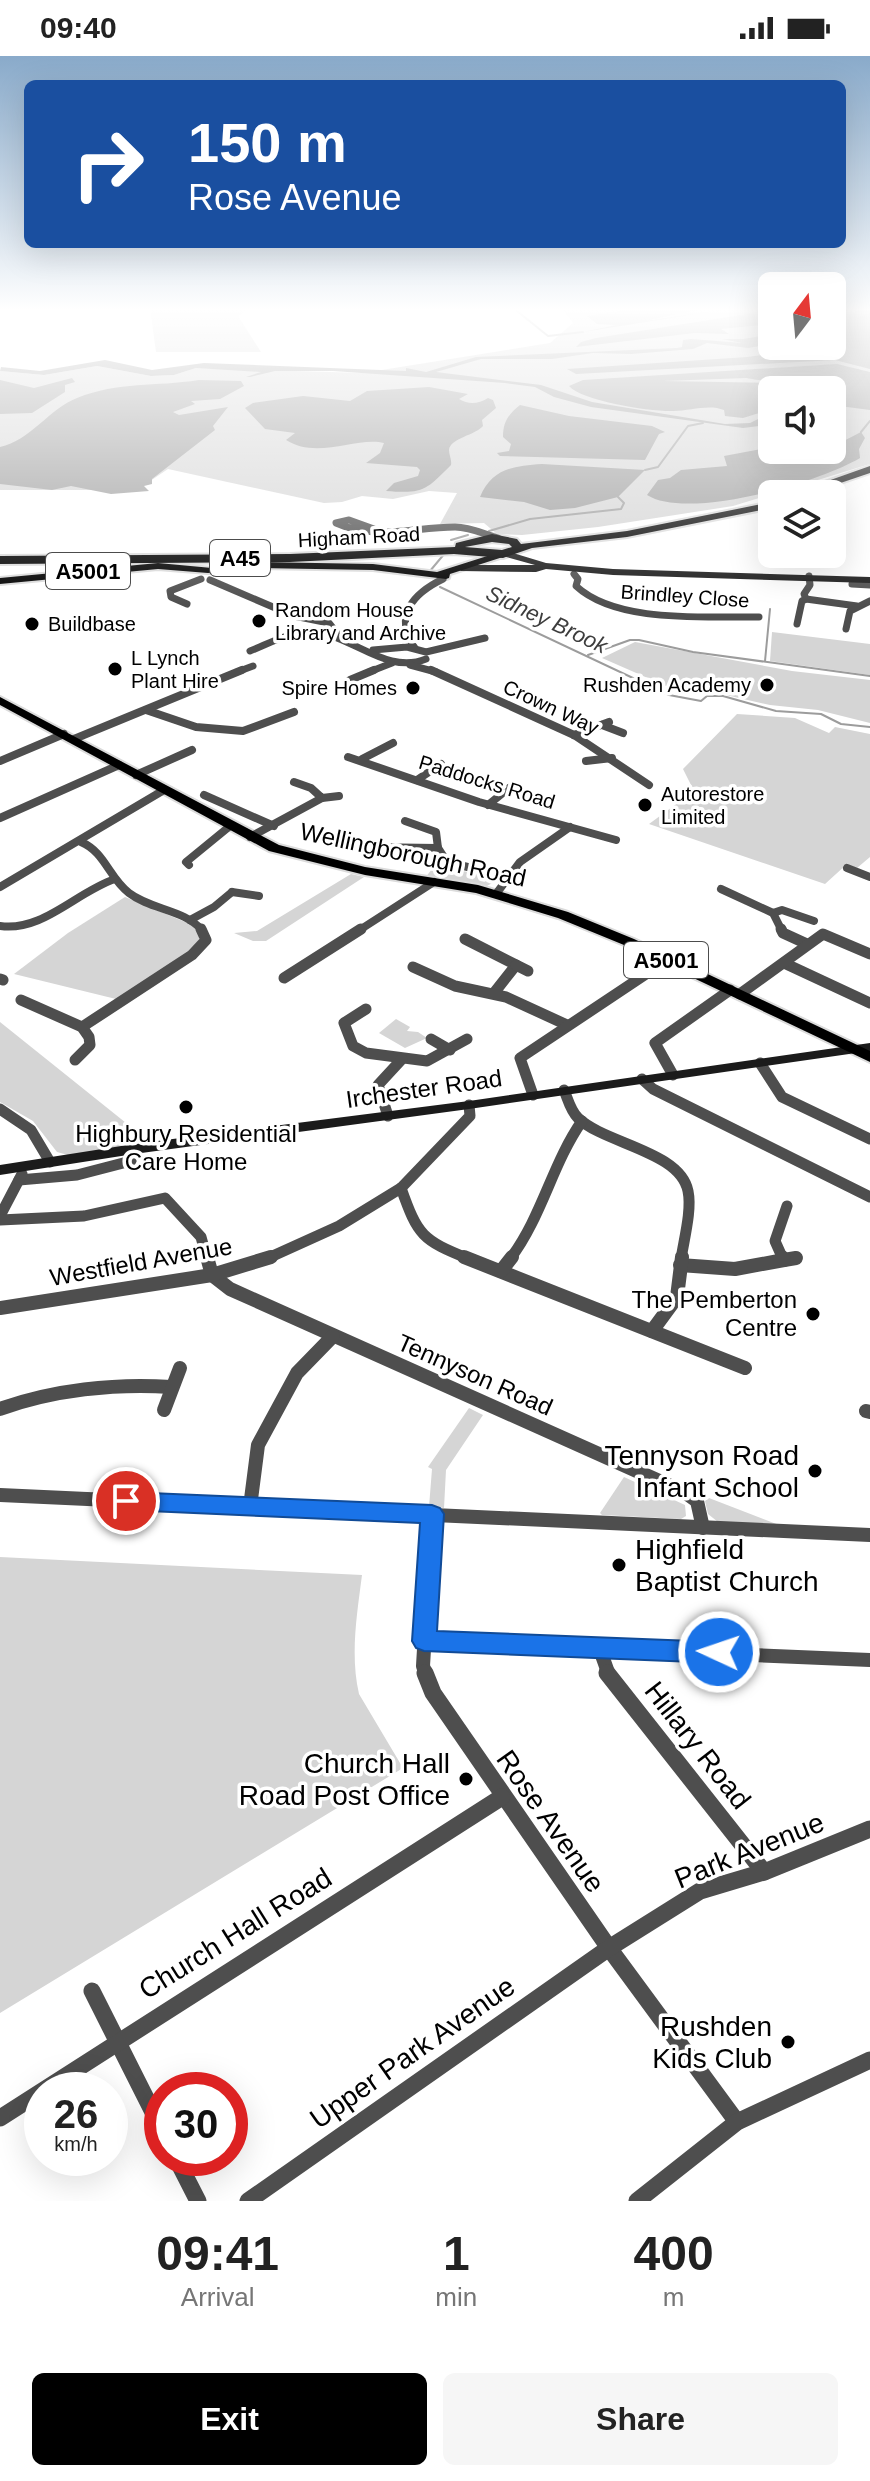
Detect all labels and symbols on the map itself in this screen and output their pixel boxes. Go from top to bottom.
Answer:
north arrow [758,272,846,360]
street label: Higham Road [297,523,421,551]
road number: A45 [210,540,270,576]
road number: A5001 [46,553,130,589]
water label: Sidney Brook [482,580,612,659]
street label: Brindley Close [620,581,750,611]
place label: Random House Library and Archive [275,599,446,644]
marker: Random House Library and Archive [250,612,268,630]
place label: Buildbase [48,613,136,635]
marker: Buildbase [23,615,41,633]
place label: L Lynch Plant Hire [131,647,219,692]
marker: L Lynch Plant Hire [106,660,124,678]
place label: Rushden Academy [583,674,751,696]
street label: Crown Way [500,675,602,739]
marker: Rushden Academy [758,676,776,694]
place label: Spire Homes [281,677,397,699]
marker: Spire Homes [404,679,422,697]
street label: Paddocks Road [416,751,558,813]
place label: Autorestore Limited [661,783,764,828]
marker: Autorestore Limited [636,796,654,814]
street label: Wellingborough Road [298,817,529,892]
road number: A5001 [624,942,708,978]
street label: Irchester Road [344,1064,504,1113]
marker: Highbury Residential Care Home [177,1098,195,1116]
place label: Highbury Residential Care Home [75,1120,297,1175]
street label: Westfield Avenue [48,1232,234,1291]
place label: The Pemberton Centre [632,1286,797,1341]
marker: The Pemberton Centre [804,1305,822,1323]
street label: Tennyson Road [394,1328,557,1421]
place label: Tennyson Road Infant School [604,1440,799,1503]
marker: Tennyson Road Infant School [806,1462,824,1480]
pin [92,1467,160,1535]
place label: Highfield Baptist Church [635,1534,819,1597]
marker: Highfield Baptist Church [610,1556,628,1574]
position arrow [677,1610,761,1694]
street label: Hillary Road [638,1676,757,1815]
street label: Rose Avenue [490,1744,611,1898]
place label: Church Hall Road Post Office [239,1748,450,1811]
marker: Church Hall Road Post Office [457,1770,475,1788]
street label: Park Avenue [670,1806,828,1894]
street label: Church Hall Road [133,1862,337,2005]
street label: Upper Park Avenue [304,1970,520,2135]
place label: Rushden Kids Club [652,2011,772,2074]
marker: Rushden Kids Club [779,2033,797,2051]
speed limit sign: 30 [144,2072,248,2176]

